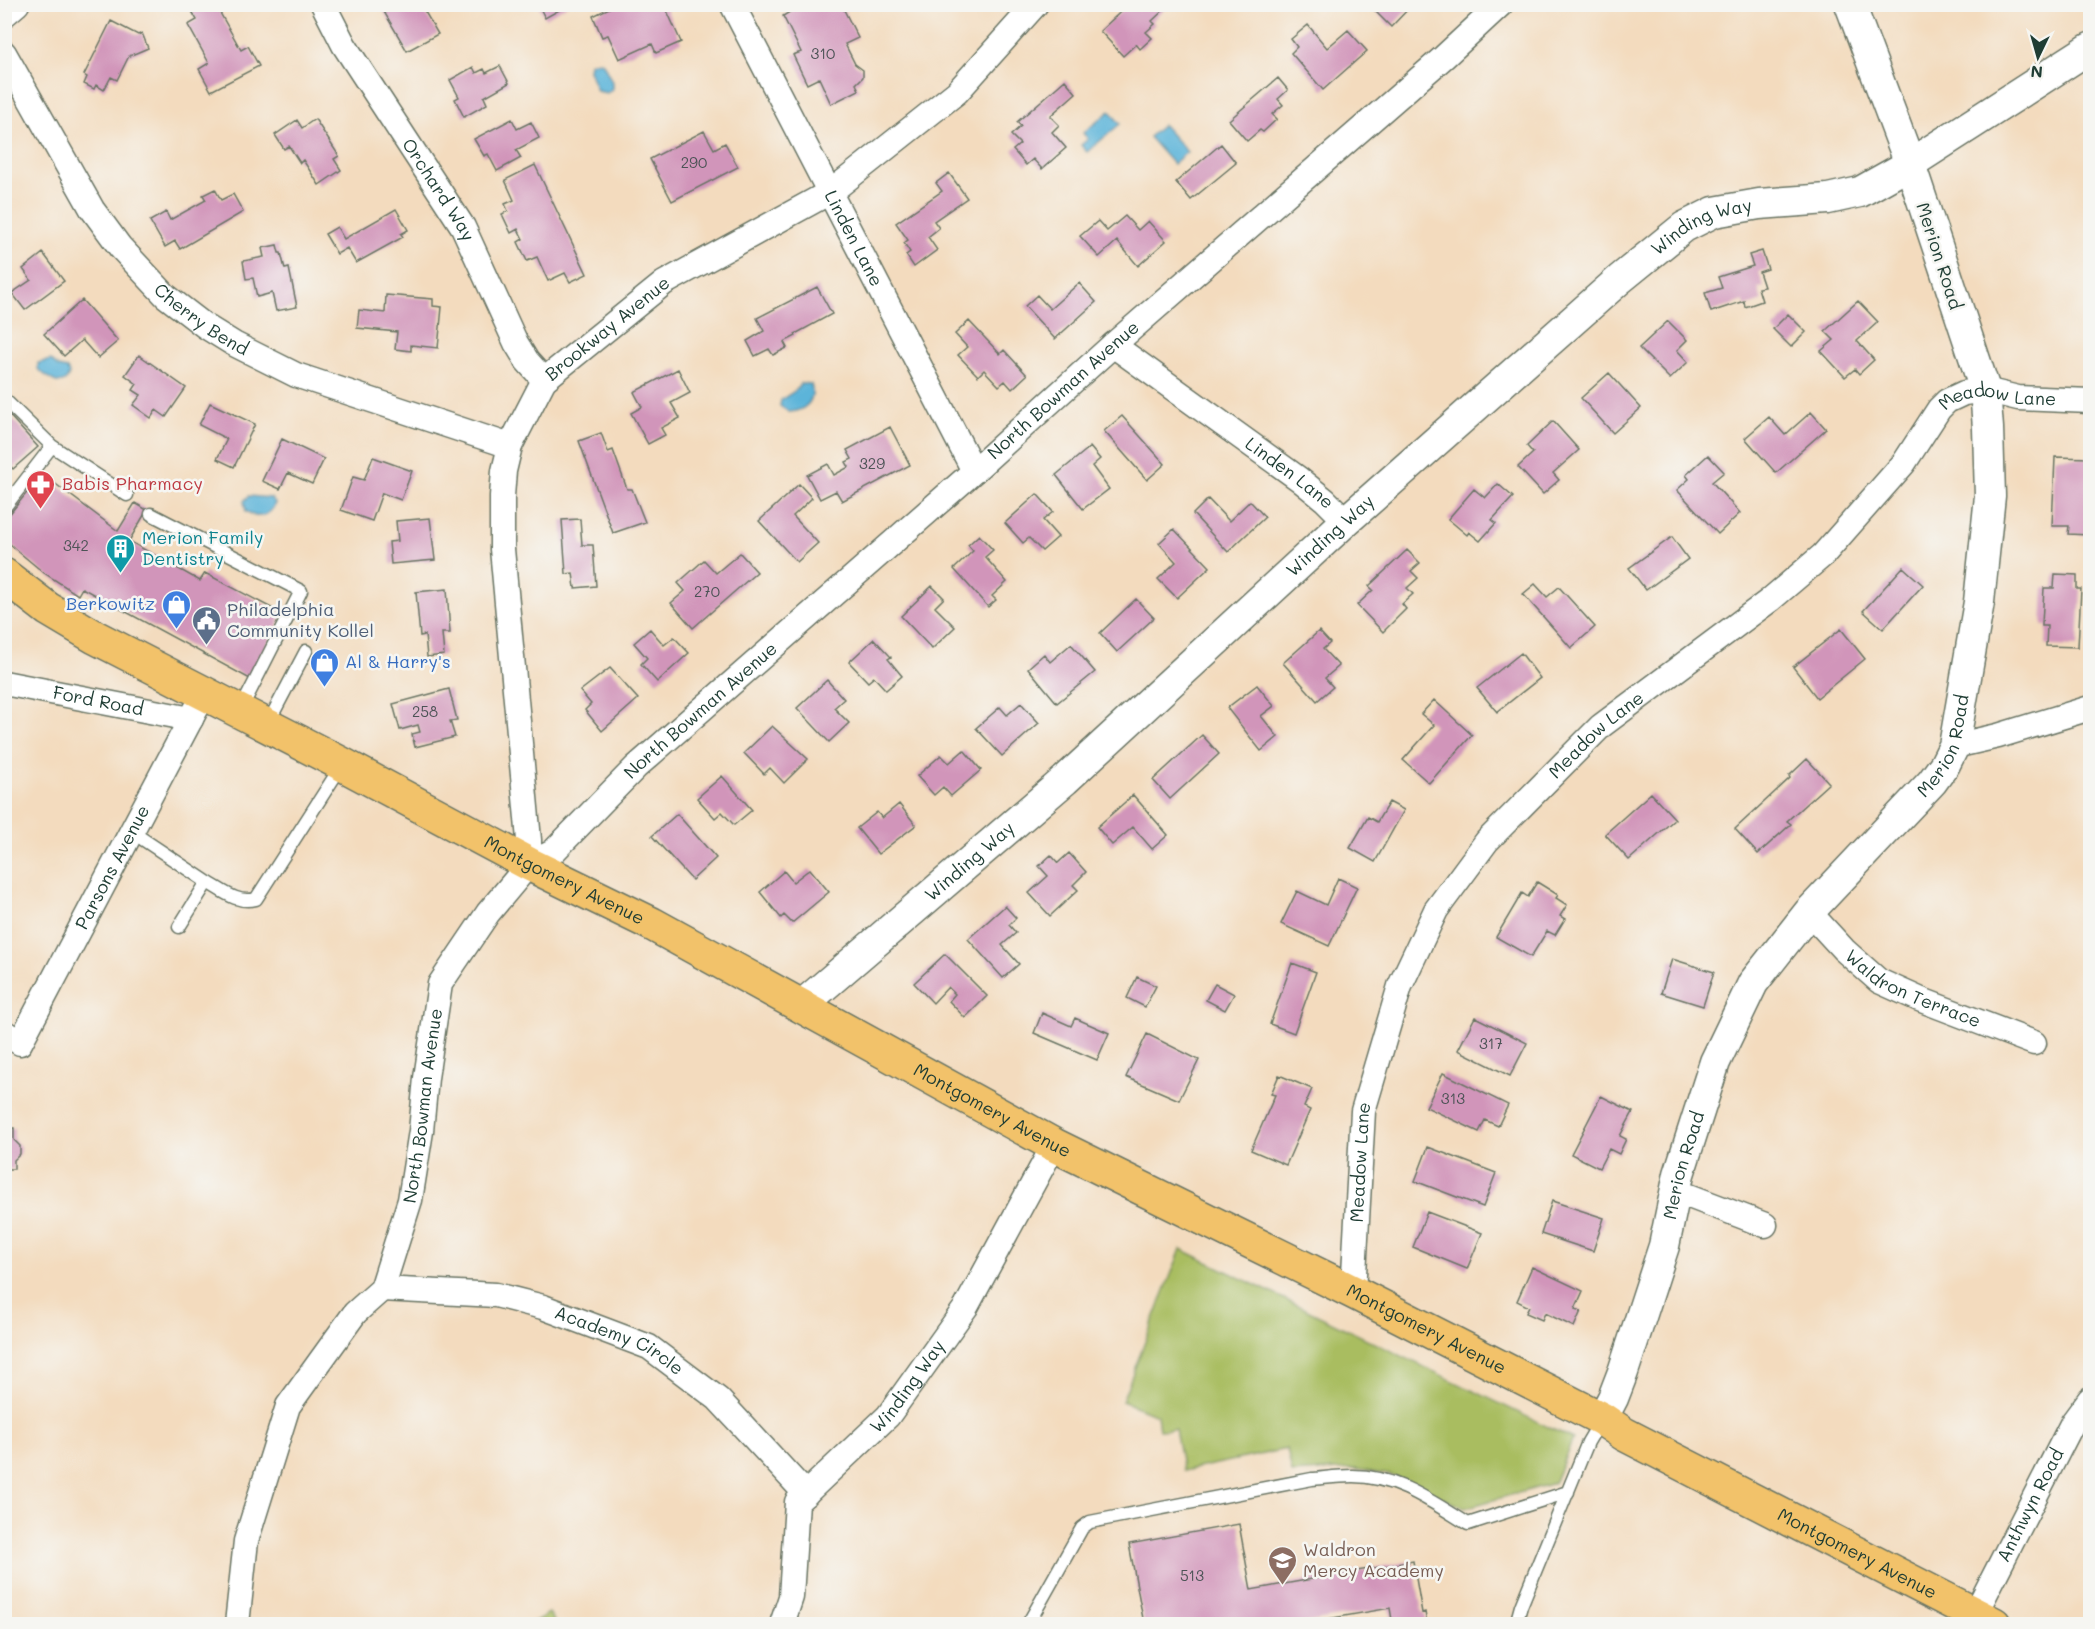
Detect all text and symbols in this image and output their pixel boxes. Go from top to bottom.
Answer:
north arrow [2008,27,2068,87]
house number: 310 [811,43,835,63]
text: N [2030,61,2044,83]
street label: Orchard Way [397,133,481,245]
house number: 290 [681,152,707,172]
street label: Linden Lane [820,186,889,290]
street label: Winding Way [1645,193,1754,260]
street label: Merion Road [1911,199,1969,312]
street label: Brookway Avenue [540,270,674,386]
street label: Cherry Bend [149,278,253,360]
street label: North Bowman Avenue [982,315,1144,464]
street label: Meadow Lane [1932,377,2057,415]
street label: Linden Lane [1241,431,1340,513]
house number: 329 [859,453,885,473]
pharmacy icon: Babis Pharmacy [25,468,57,510]
place label: Babis Pharmacy [62,471,203,495]
street label: Winding Way [1280,489,1379,581]
place label: Merion Family Dentistry [142,525,263,570]
building icon: Merion Family Dentistry [105,532,137,574]
house number: 342 [63,535,89,555]
house number: 270 [694,581,720,601]
shop icon: Berkowitz [160,588,192,630]
place label: Berkowitz [66,591,155,615]
place label: Philadelphia Community Kollel [227,597,374,642]
public building icon: Philadelphia Community Kollel [190,604,222,646]
street label: North Bowman Avenue [618,636,782,784]
shop icon: Al & Harry's [308,646,340,688]
place label: Al & Harry's [345,649,451,673]
street label: Ford Road [51,680,146,721]
street label: Meadow Lane [1543,685,1648,783]
street label: Merion Road [1911,692,1974,802]
house number: 258 [412,701,438,721]
street label: Parsons Avenue [69,800,154,933]
street label: Winding Way [919,816,1019,906]
street label: Montgomery Avenue [480,829,649,930]
street label: Waldron Terrace [1840,944,1984,1033]
street label: North Bowman Avenue [397,1007,447,1205]
house number: 317 [1479,1033,1503,1053]
street label: Montgomery Avenue [910,1057,1075,1163]
house number: 313 [1441,1088,1465,1108]
street label: Meadow Lane [1344,1099,1376,1223]
street label: Merion Road [1657,1108,1709,1222]
street label: Montgomery Avenue [1343,1278,1511,1379]
street label: Academy Circle [552,1300,689,1380]
street label: Winding Way [864,1335,950,1438]
street label: Anthwyn Road [1991,1444,2069,1566]
street label: Montgomery Avenue [1774,1502,1941,1604]
place label: Waldron Mercy Academy [1303,1537,1444,1582]
school or university icon: Waldron Mercy Academy [1266,1544,1298,1586]
house number: 513 [1180,1565,1204,1585]

